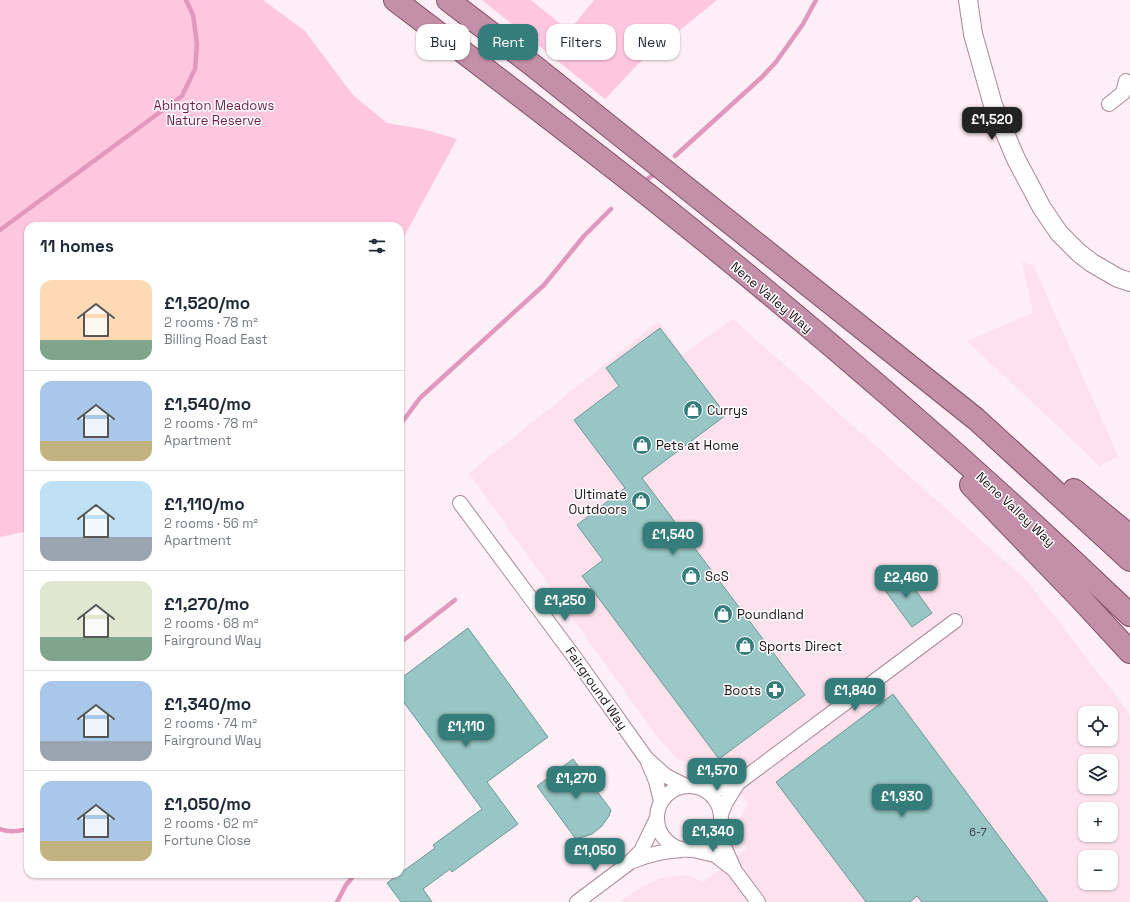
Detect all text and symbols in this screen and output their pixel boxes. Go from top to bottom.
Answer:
chip: Buy [416,24,470,60]
chip: Rent [478,24,538,60]
chip: Filters [546,24,616,60]
chip: New [624,24,680,60]
park label: Abington Meadows Nature Reserve [154,97,275,129]
pin: £1,520 [959,107,1025,141]
text: £1,520 [971,111,1013,128]
text: 11 homes [40,235,114,257]
icon: filters [366,235,388,257]
street label: Nene Valley Way [727,258,816,337]
text: £1,520/mo [164,292,250,314]
icon: home [72,296,120,344]
text: 2 rooms · 78 m² [164,314,258,331]
text: Billing Road East [164,331,268,348]
text: £1,540/mo [164,393,251,415]
icon: home [72,397,120,445]
shop icon: Currys [682,399,704,421]
place label: Currys [707,402,748,419]
text: 2 rooms · 78 m² [164,415,258,432]
text: Apartment [164,432,232,449]
shop icon: Pets at Home [631,434,653,456]
place label: Pets at Home [656,437,739,454]
street label: Nene Valley Way [973,468,1059,550]
place label: Ultimate Outdoors [569,486,627,518]
shop icon: Ultimate Outdoors [630,490,652,512]
text: £1,110/mo [164,493,245,515]
icon: home [72,497,120,545]
text: 2 rooms · 56 m² [164,515,258,532]
pin: £1,540 [640,522,706,556]
text: £1,540 [652,526,694,543]
text: Apartment [164,532,232,549]
shop icon: ScS [680,565,702,587]
pin: £2,460 [873,565,939,599]
place label: ScS [705,568,729,585]
text: £2,460 [884,569,928,586]
pin: £1,250 [532,588,598,622]
text: £1,250 [544,592,586,609]
text: £1,270/mo [164,593,249,615]
icon: home [72,597,120,645]
shop icon: Poundland [712,603,734,625]
place label: Poundland [737,606,804,623]
text: 2 rooms · 68 m² [164,615,258,632]
text: Fairground Way [164,632,261,649]
shop icon: Sports Direct [734,635,756,657]
place label: Sports Direct [759,638,842,655]
street label: Fairground Way [562,644,631,733]
pin: £1,840 [822,678,888,712]
pharmacy icon: Boots [764,679,786,701]
place label: Boots [724,682,761,699]
text: £1,840 [834,682,876,699]
text: £1,340/mo [164,693,251,715]
icon: home [72,697,120,745]
map controls [1078,706,1118,890]
button: locate [1078,706,1118,746]
pin: £1,110 [433,714,499,748]
text: 2 rooms · 74 m² [164,715,257,732]
text: £1,110 [447,718,485,735]
text: Fairground Way [164,732,261,749]
button: layers [1078,754,1118,794]
pin: £1,570 [684,758,750,792]
text: £1,570 [696,762,738,779]
pin: £1,270 [543,766,609,800]
text: £1,270 [555,770,597,787]
pin: £1,930 [869,784,935,818]
text: £1,930 [881,788,923,805]
text: £1,050/mo [164,793,251,815]
icon: home [72,797,120,845]
button: + [1078,802,1118,842]
text: 2 rooms · 62 m² [164,815,258,832]
pin: £1,340 [680,819,746,853]
text: £1,340 [692,823,734,840]
house number: 6-7 [969,825,987,839]
text: Fortune Close [164,832,251,849]
pin: £1,050 [562,838,628,872]
text: £1,050 [574,842,616,859]
button: − [1078,850,1118,890]

